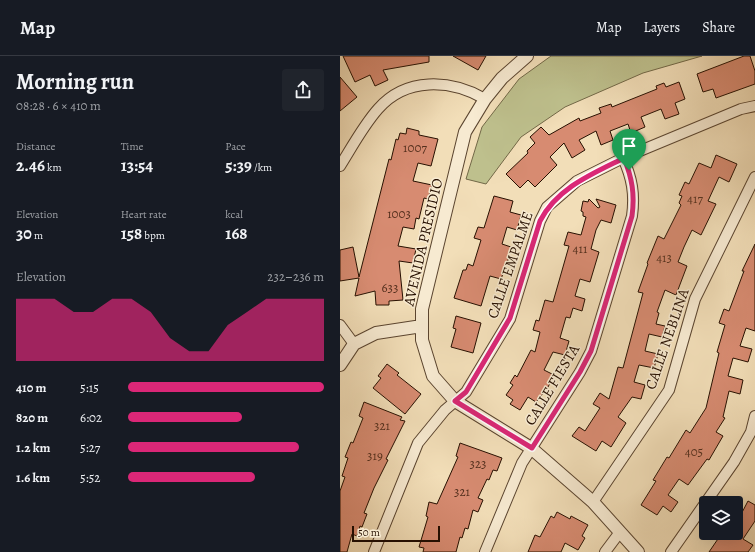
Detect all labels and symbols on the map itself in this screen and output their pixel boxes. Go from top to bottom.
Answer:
pin [612,129,646,170]
house number: 1007 [403,139,427,156]
street label: AVENIDA PRESIDIO [398,176,447,309]
house number: 417 [687,190,703,207]
house number: 1003 [387,205,411,222]
street label: CALLE EMPALME [482,209,538,321]
house number: 411 [573,240,588,257]
house number: 413 [656,249,672,266]
house number: 633 [382,279,398,296]
street label: CALLE NEBLINA [640,286,694,392]
street label: CALLE FIESTA [520,341,584,429]
house number: 321 [374,417,391,434]
house number: 405 [685,443,703,460]
house number: 319 [367,447,383,464]
house number: 323 [470,455,487,472]
house number: 321 [454,483,471,500]
scale bar [352,524,440,543]

